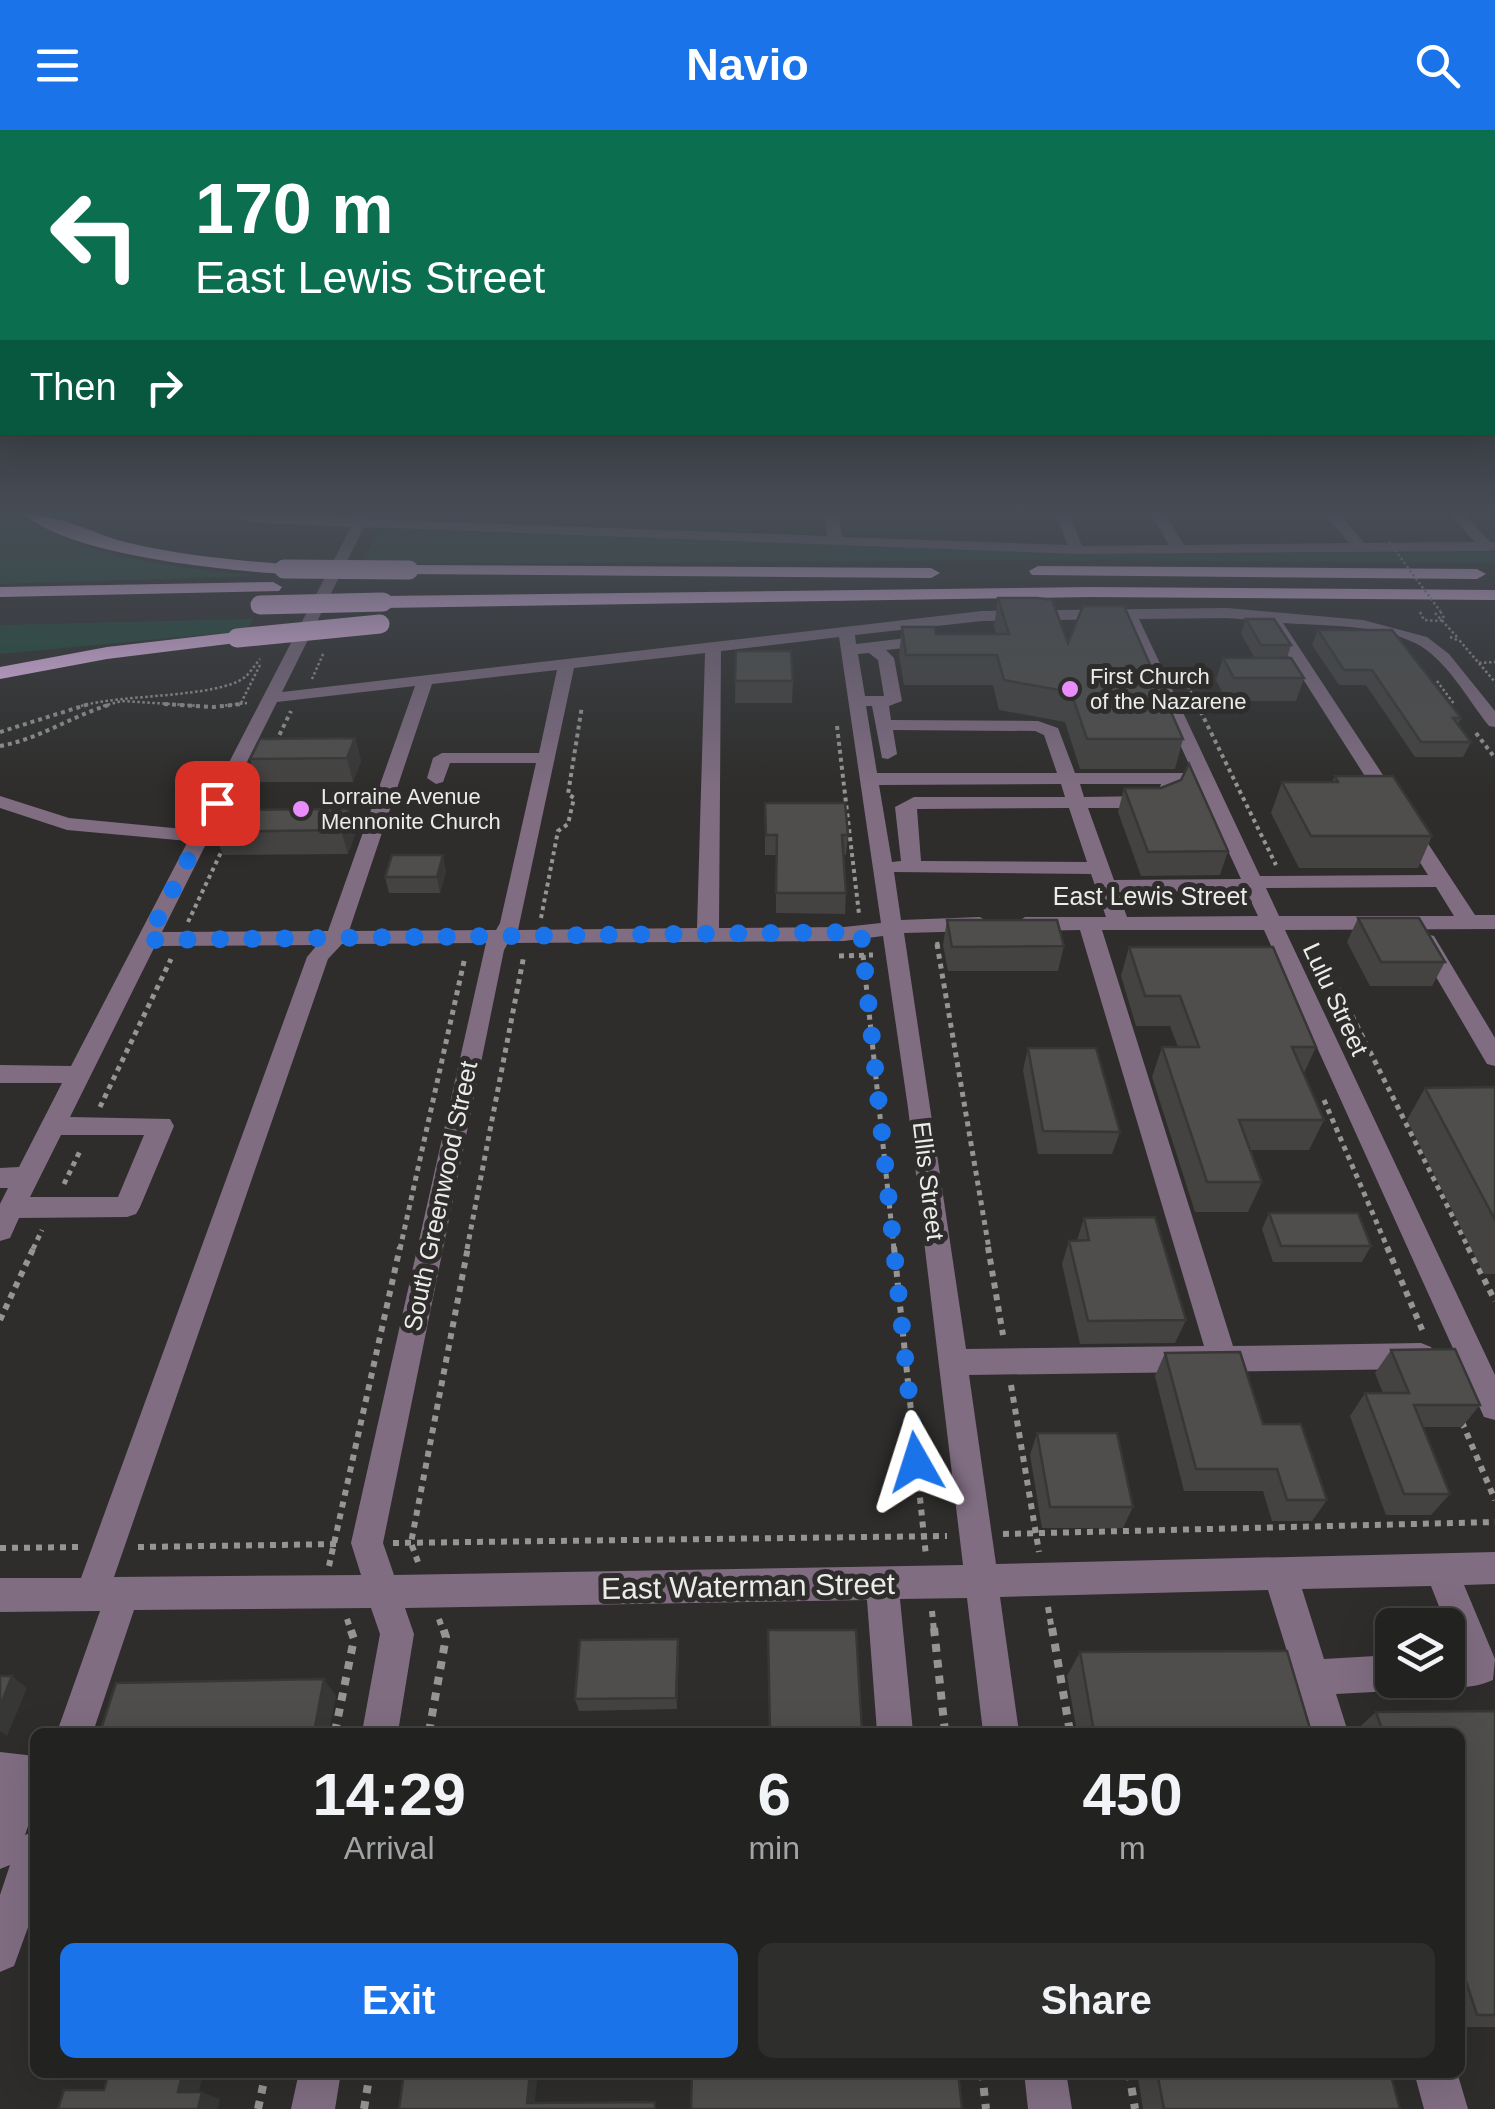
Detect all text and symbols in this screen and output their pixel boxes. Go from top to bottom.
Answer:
icon: menu [30,38,85,93]
icon: search [1410,38,1465,93]
text: Navio [686,39,809,90]
icon: left [30,170,160,300]
text: 170 m [195,170,393,248]
text: East Lewis Street [195,252,545,303]
icon: right [137,360,192,415]
text: Then [30,366,117,408]
place label: First Church of the Nazarene [1090,664,1247,714]
marker: First Church of the Nazarene [1059,678,1081,700]
pin [175,761,260,846]
icon: arrive [190,776,245,831]
place label: Lorraine Avenue Mennonite Church [321,784,501,834]
marker: Lorraine Avenue Mennonite Church [290,798,312,820]
street label: East Lewis Street [1053,882,1247,910]
street label: Lulu Street [1298,938,1374,1060]
street label: South Greenwood Street [398,1058,482,1333]
street label: Ellis Street [908,1120,950,1242]
position arrow [864,1410,968,1514]
street label: East Waterman Street [601,1567,896,1605]
map controls [1375,1608,1465,1698]
button: layers [1375,1608,1465,1698]
text: 14:29 [312,1761,466,1828]
text: 6 [757,1761,791,1828]
text: 450 [1082,1761,1183,1828]
text: Arrival [344,1830,435,1866]
text: min [748,1830,800,1866]
text: m [1119,1830,1146,1866]
button: Exit [60,1943,738,2058]
button: Share [758,1943,1435,2058]

